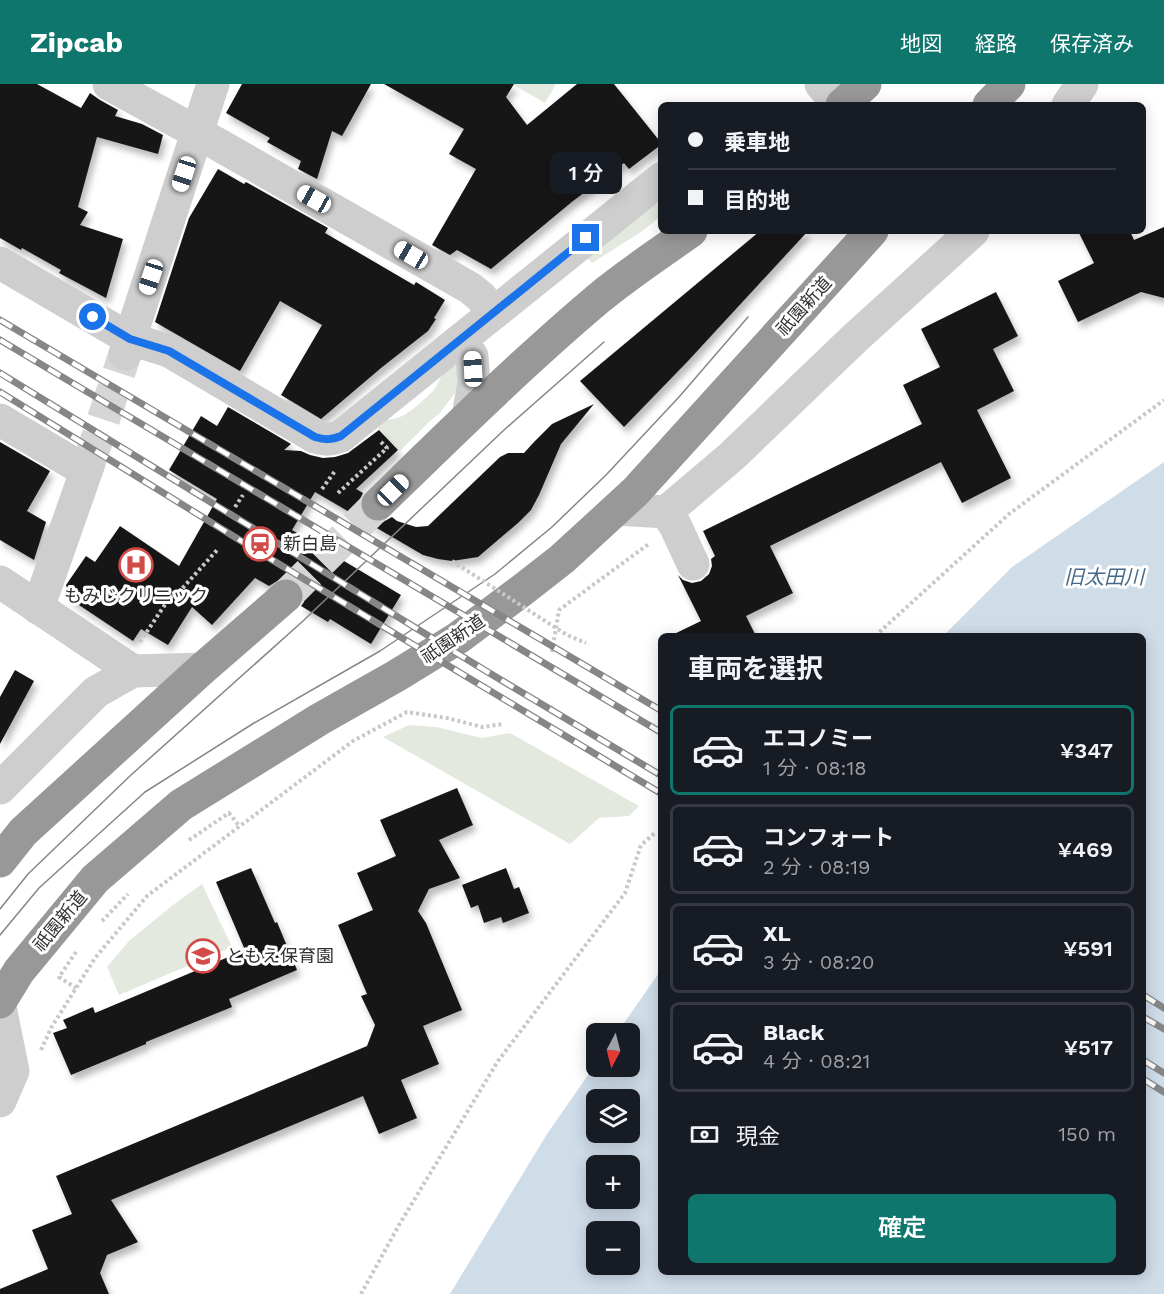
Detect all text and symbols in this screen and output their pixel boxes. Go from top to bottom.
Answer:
text: Zipcab [30,26,123,59]
text: 地図 [900,31,942,56]
text: 経路 [975,31,1017,56]
text: 保存済み [1050,31,1134,56]
text: 乗車地 [724,130,790,155]
callout: 1 分 [550,151,622,193]
car [170,154,198,194]
text: 1 分 [569,161,603,185]
car [294,182,334,216]
text: 目的地 [724,188,790,213]
route end [572,224,599,251]
car [391,238,431,272]
car [137,257,165,297]
street label: 祇園新道 [772,272,836,339]
route start [79,303,106,330]
car [463,351,483,387]
car [374,471,412,509]
station icon: 新白島 [242,526,278,562]
place label: 新白島 [283,533,337,554]
hospital icon: もみじクリニック [118,547,154,583]
water label: 旧太田川 [1064,565,1146,589]
place label: もみじクリニック [64,585,208,606]
street label: 祇園新道 [417,610,488,667]
text: 車両を選択 [688,653,823,685]
icon: car [691,723,745,777]
text: エコノミー [763,726,873,751]
text: ¥347 [1060,738,1113,763]
text: 1 分 · 08:18 [763,756,867,780]
icon: car [691,822,745,876]
text: コンフォート [763,825,894,850]
text: ¥469 [1058,837,1113,862]
text: 2 分 · 08:19 [763,855,870,879]
street label: 祇園新道 [28,886,91,955]
icon: car [691,921,745,975]
text: XL [763,921,791,946]
text: ¥591 [1063,936,1113,961]
school or university icon: ともえ保育園 [185,938,221,974]
place label: ともえ保育園 [226,945,334,966]
text: 3 分 · 08:20 [763,950,874,974]
icon: car [691,1020,745,1074]
text: Black [763,1020,824,1045]
north arrow [586,1023,640,1077]
map controls [586,1023,640,1275]
text: ¥517 [1064,1035,1113,1060]
text: 4 分 · 08:21 [763,1049,870,1073]
button: layers [586,1089,640,1143]
icon: cash [688,1118,721,1151]
text: 150 m [1058,1122,1116,1146]
text: 現金 [736,1124,780,1149]
button: + [586,1155,640,1209]
button: 確定 [688,1194,1116,1263]
button: − [586,1221,640,1275]

